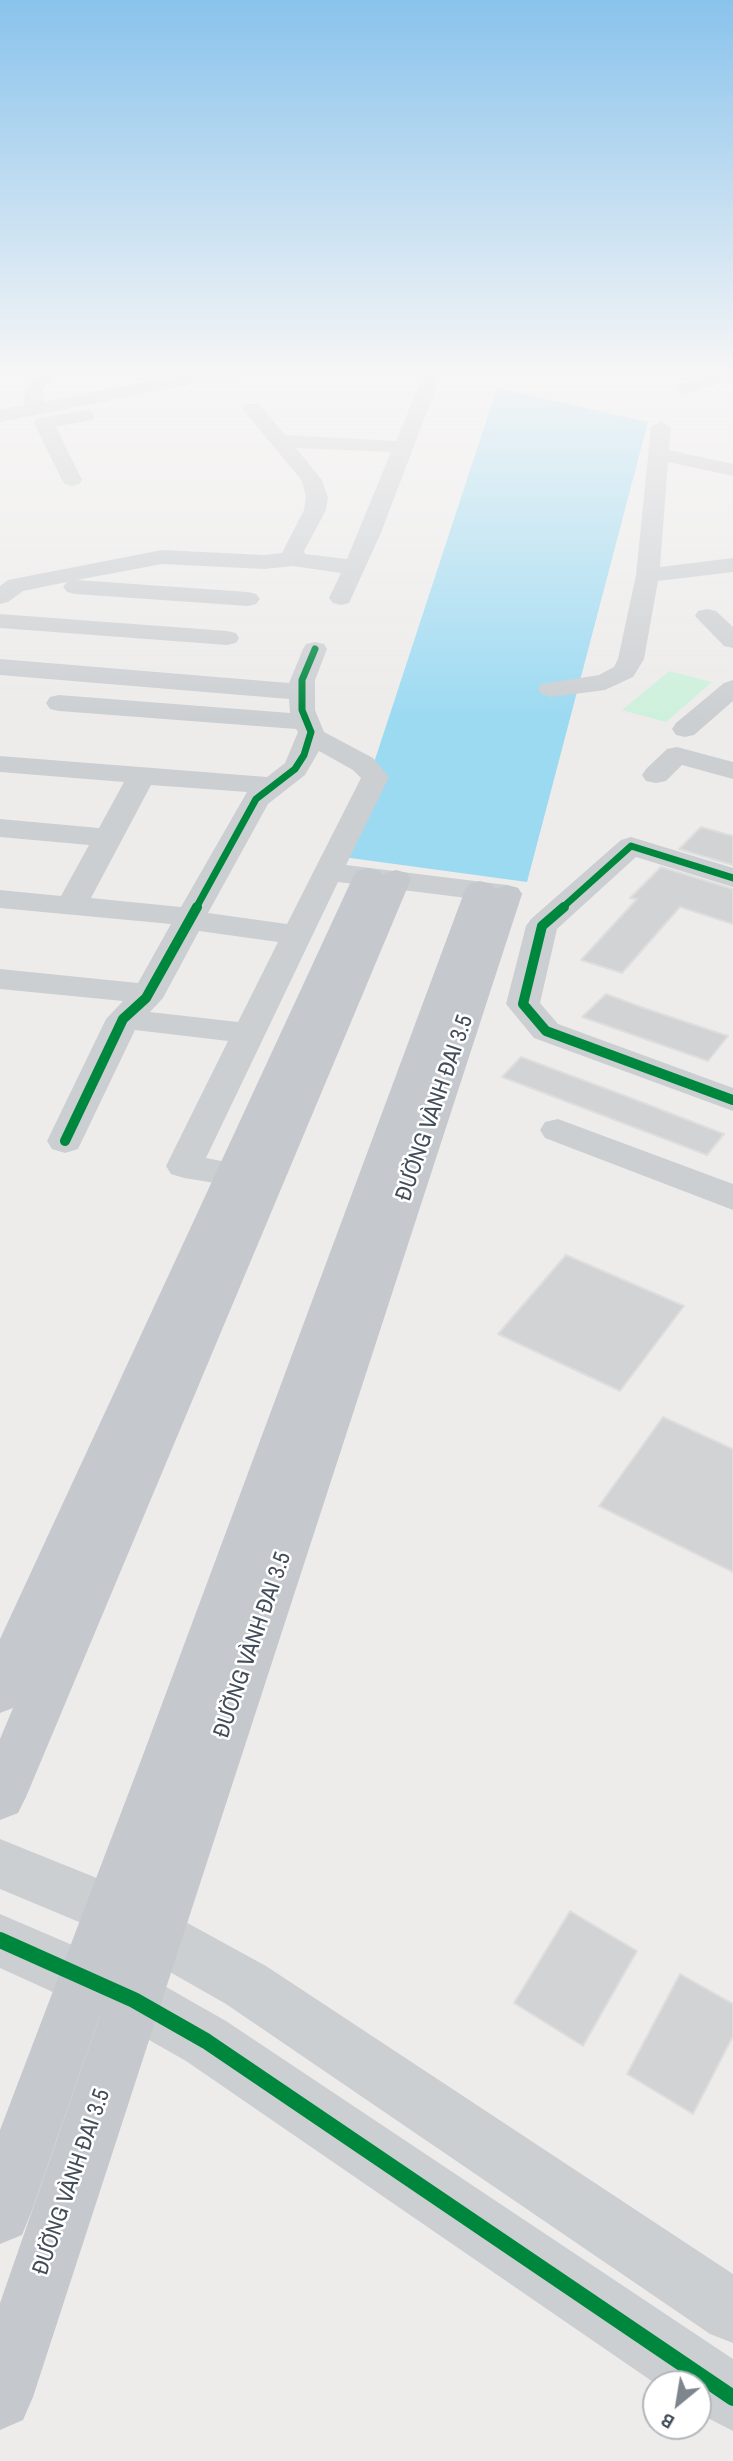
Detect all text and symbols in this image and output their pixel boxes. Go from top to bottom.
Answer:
street label: ĐƯỜNG VÀNH ĐAI 3.5 [390,1012,480,1204]
street label: ĐƯỜNG VÀNH ĐAI 3.5 [208,1549,298,1741]
street label: ĐƯỜNG VÀNH ĐAI 3.5 [27,2086,117,2278]
north arrow [642,2370,712,2440]
text: B [656,2407,679,2436]

